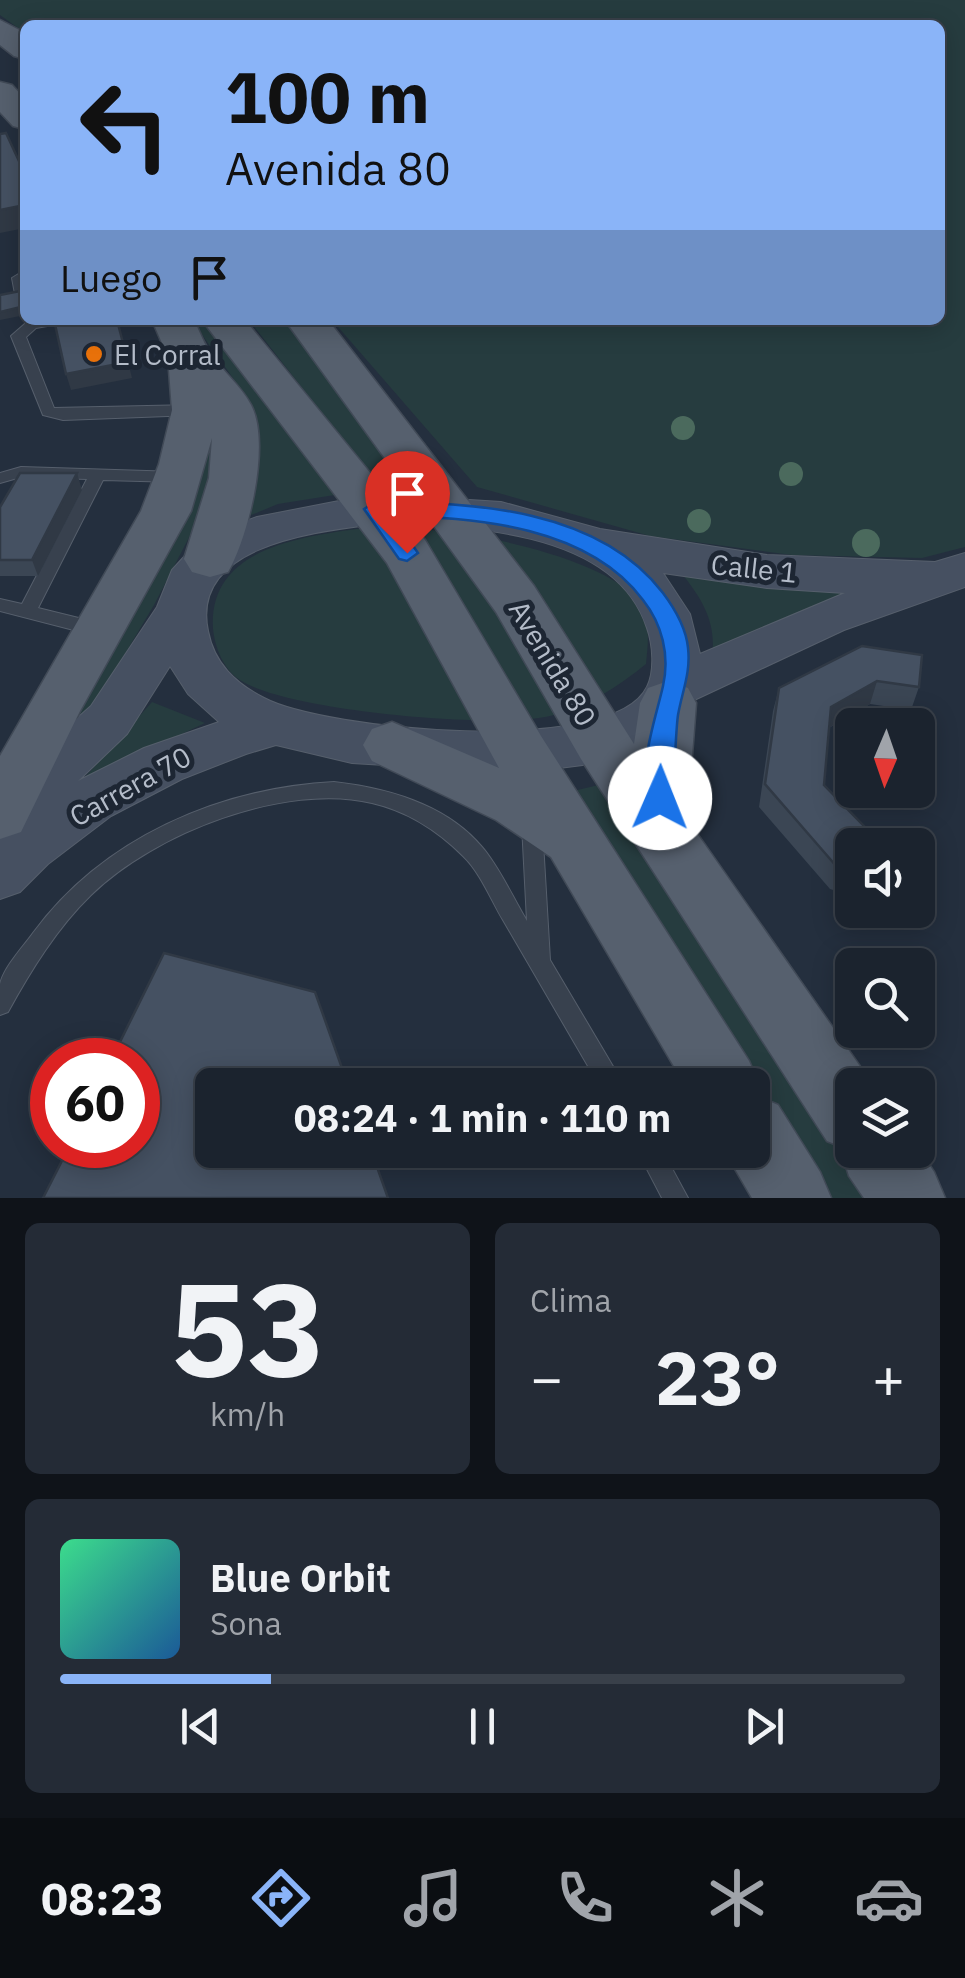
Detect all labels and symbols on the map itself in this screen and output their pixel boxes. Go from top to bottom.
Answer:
place label: El Corral [114,336,221,373]
marker: El Corral [83,343,105,365]
pin [365,451,450,554]
street label: Calle 1 [709,545,799,591]
street label: Avenida 80 [501,593,605,733]
north arrow [835,708,935,808]
street label: Carrera 70 [63,737,197,835]
position arrow [608,746,712,850]
speed limit sign: 60 [30,1038,160,1168]

